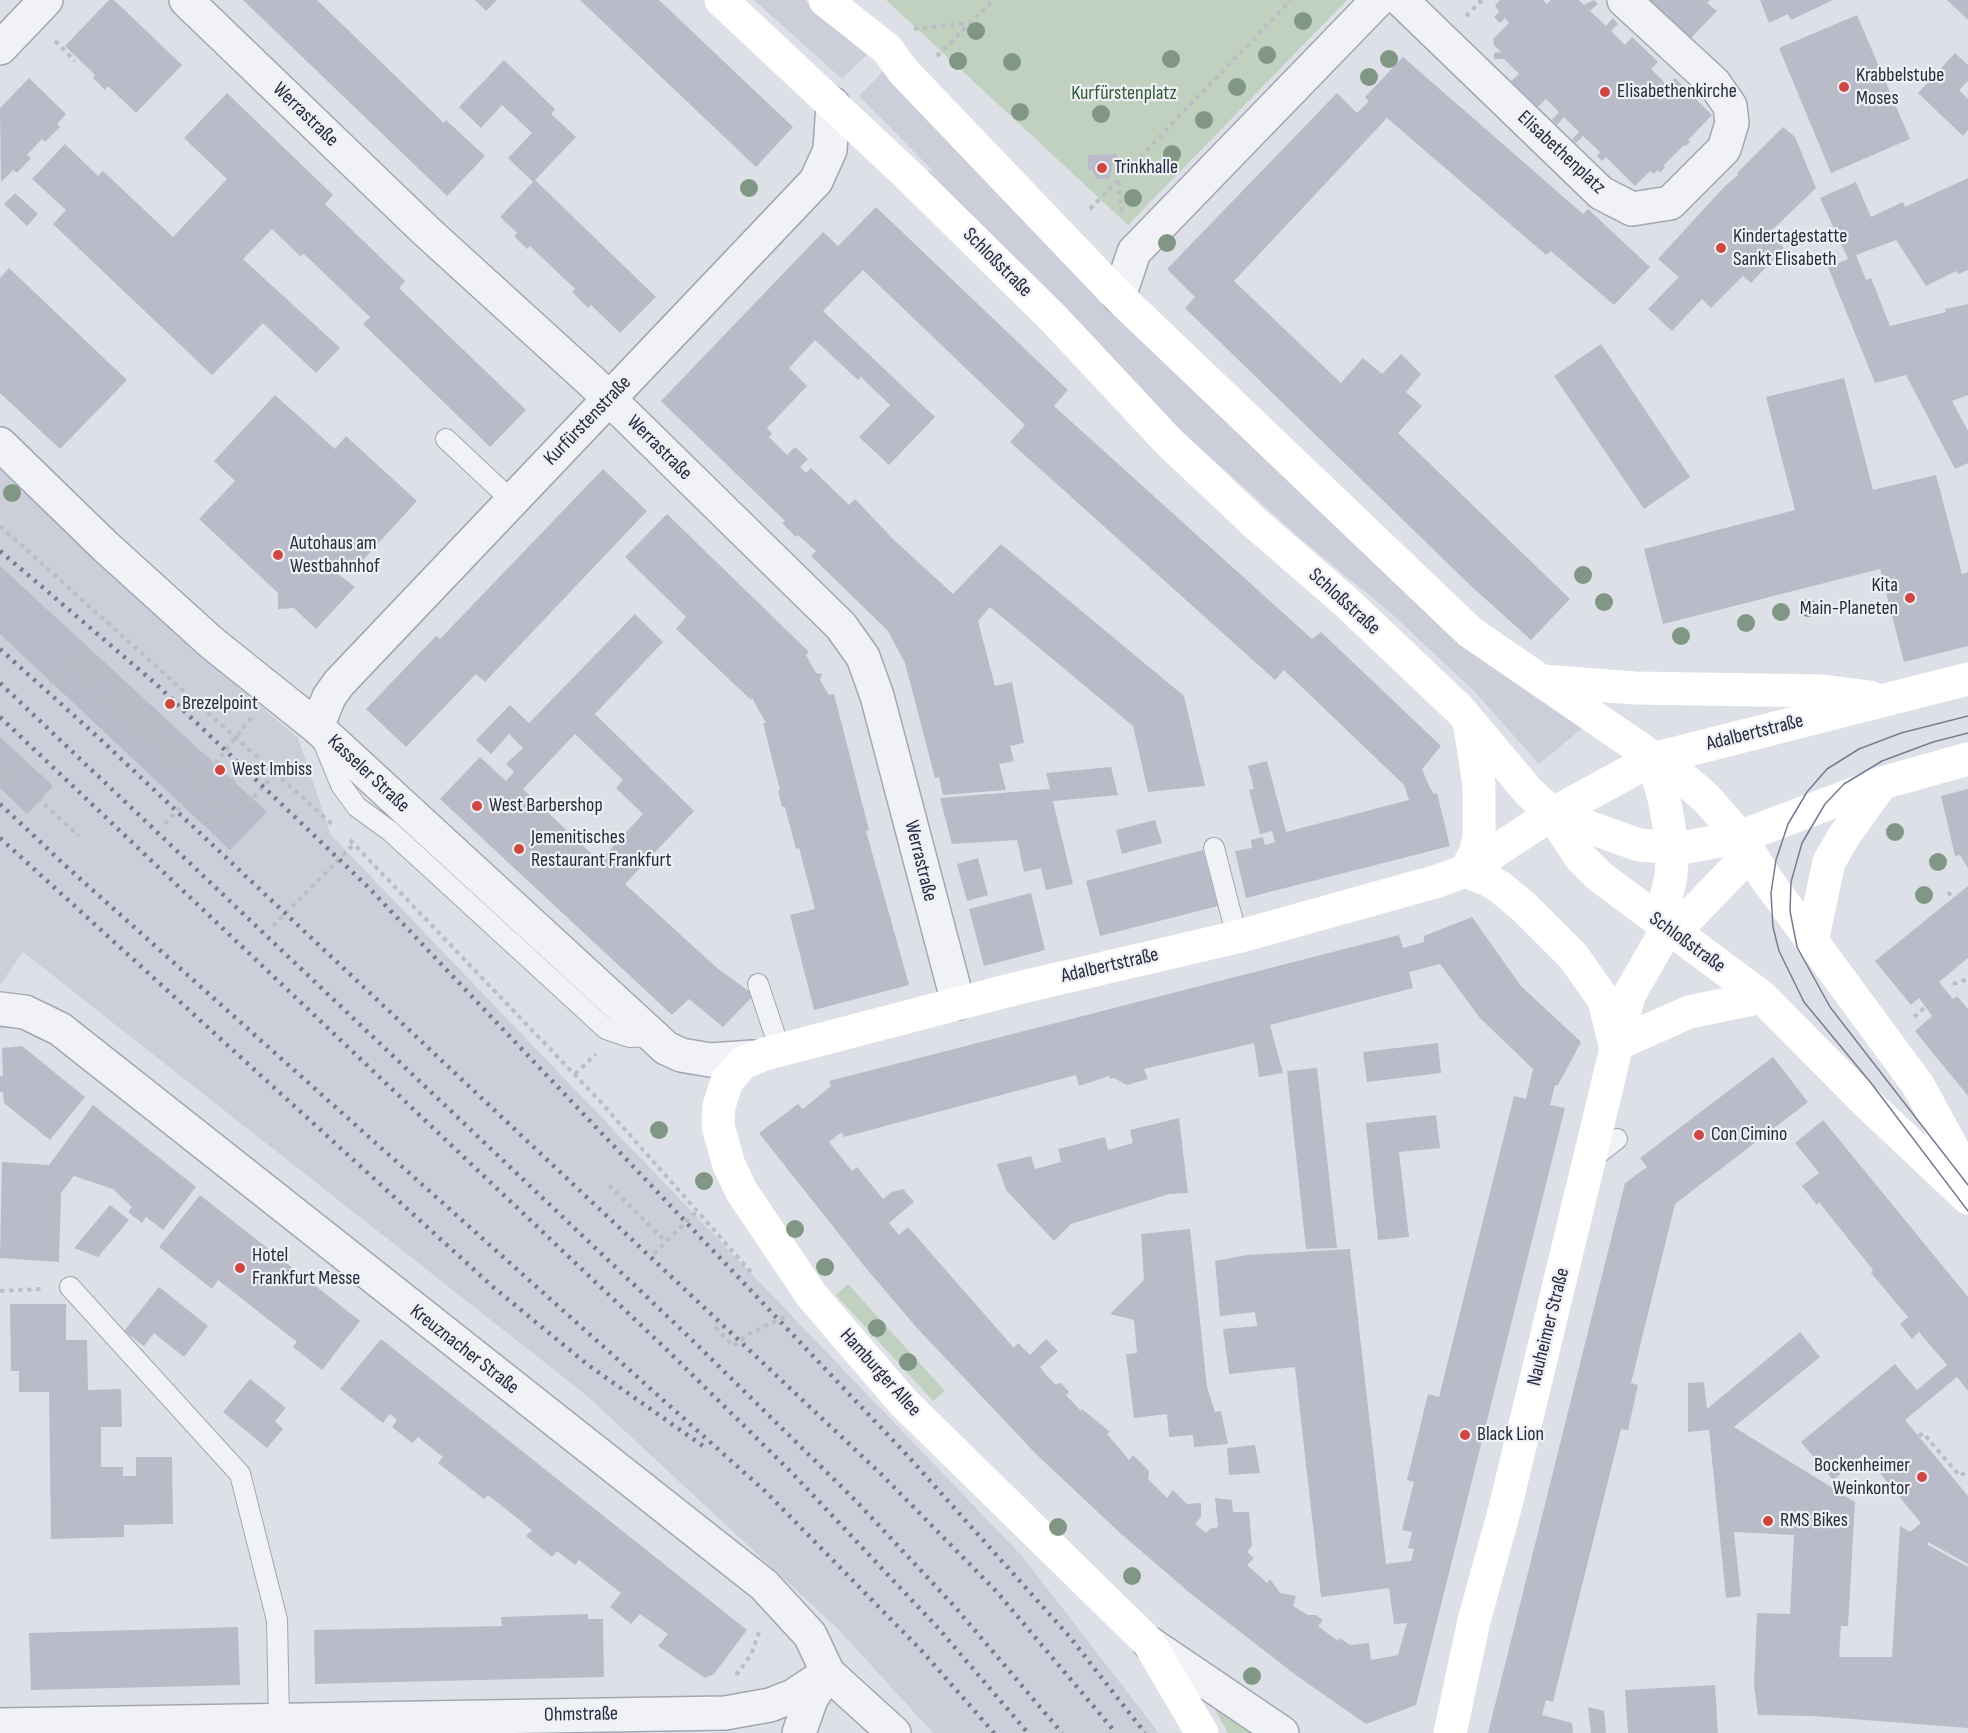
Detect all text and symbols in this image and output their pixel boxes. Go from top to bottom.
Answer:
place label: Krabbelstube Moses [1856,64,1944,111]
street label: Werrastraße [267,78,343,152]
place label: Elisabethenkirche [1617,80,1737,104]
marker: Krabbelstube Moses [1837,80,1851,94]
park label: Kurfürstenplatz [1071,82,1177,106]
marker: Elisabethenkirche [1598,85,1612,99]
street label: Elisabethenplatz [1512,106,1610,200]
place label: Trinkhalle [1114,156,1178,180]
marker: Trinkhalle [1095,161,1109,175]
street label: Schloßstraße [957,223,1037,303]
place label: Kindertagestatte Sankt Elisabeth [1733,225,1847,272]
marker: Kindertagestatte Sankt Elisabeth [1714,241,1728,255]
street label: Kurfürstenstraße [539,371,637,471]
street label: Werrastraße [621,410,697,486]
place label: Autohaus am Westbahnhof [290,532,380,579]
marker: Autohaus am Westbahnhof [271,548,285,562]
street label: Schloßstraße [1303,564,1385,640]
place label: Kita Main-Planeten [1800,574,1898,621]
marker: Kita Main-Planeten [1903,591,1917,605]
place label: Brezelpoint [182,692,258,716]
marker: Brezelpoint [163,697,177,711]
street label: Adalbertstraße [1704,709,1806,757]
street label: Kasseler Straße [322,730,414,818]
place label: West Imbiss [232,758,312,782]
marker: West Imbiss [213,763,227,777]
place label: West Barbershop [489,794,603,818]
marker: West Barbershop [470,799,484,813]
street label: Werrastraße [898,818,942,904]
place label: Jemenitisches Restaurant Frankfurt [531,826,671,873]
marker: Jemenitisches Restaurant Frankfurt [512,842,526,856]
street label: Schloßstraße [1644,907,1730,979]
street label: Adalbertstraße [1059,943,1161,989]
place label: Con Cimino [1711,1123,1787,1147]
marker: Con Cimino [1692,1128,1706,1142]
place label: Hotel Frankfurt Messe [252,1244,360,1291]
marker: Hotel Frankfurt Messe [233,1261,247,1275]
street label: Nauheimer Straße [1523,1266,1575,1388]
street label: Kreuznacher Straße [405,1300,523,1400]
street label: Hamburger Allee [834,1324,926,1422]
place label: Black Lion [1477,1423,1544,1447]
marker: Black Lion [1458,1428,1472,1442]
place label: Bockenheimer Weinkontor [1814,1454,1910,1501]
marker: Bockenheimer Weinkontor [1915,1470,1929,1484]
place label: RMS Bikes [1780,1509,1848,1533]
marker: RMS Bikes [1761,1514,1775,1528]
street label: Ohmstraße [544,1702,618,1728]

